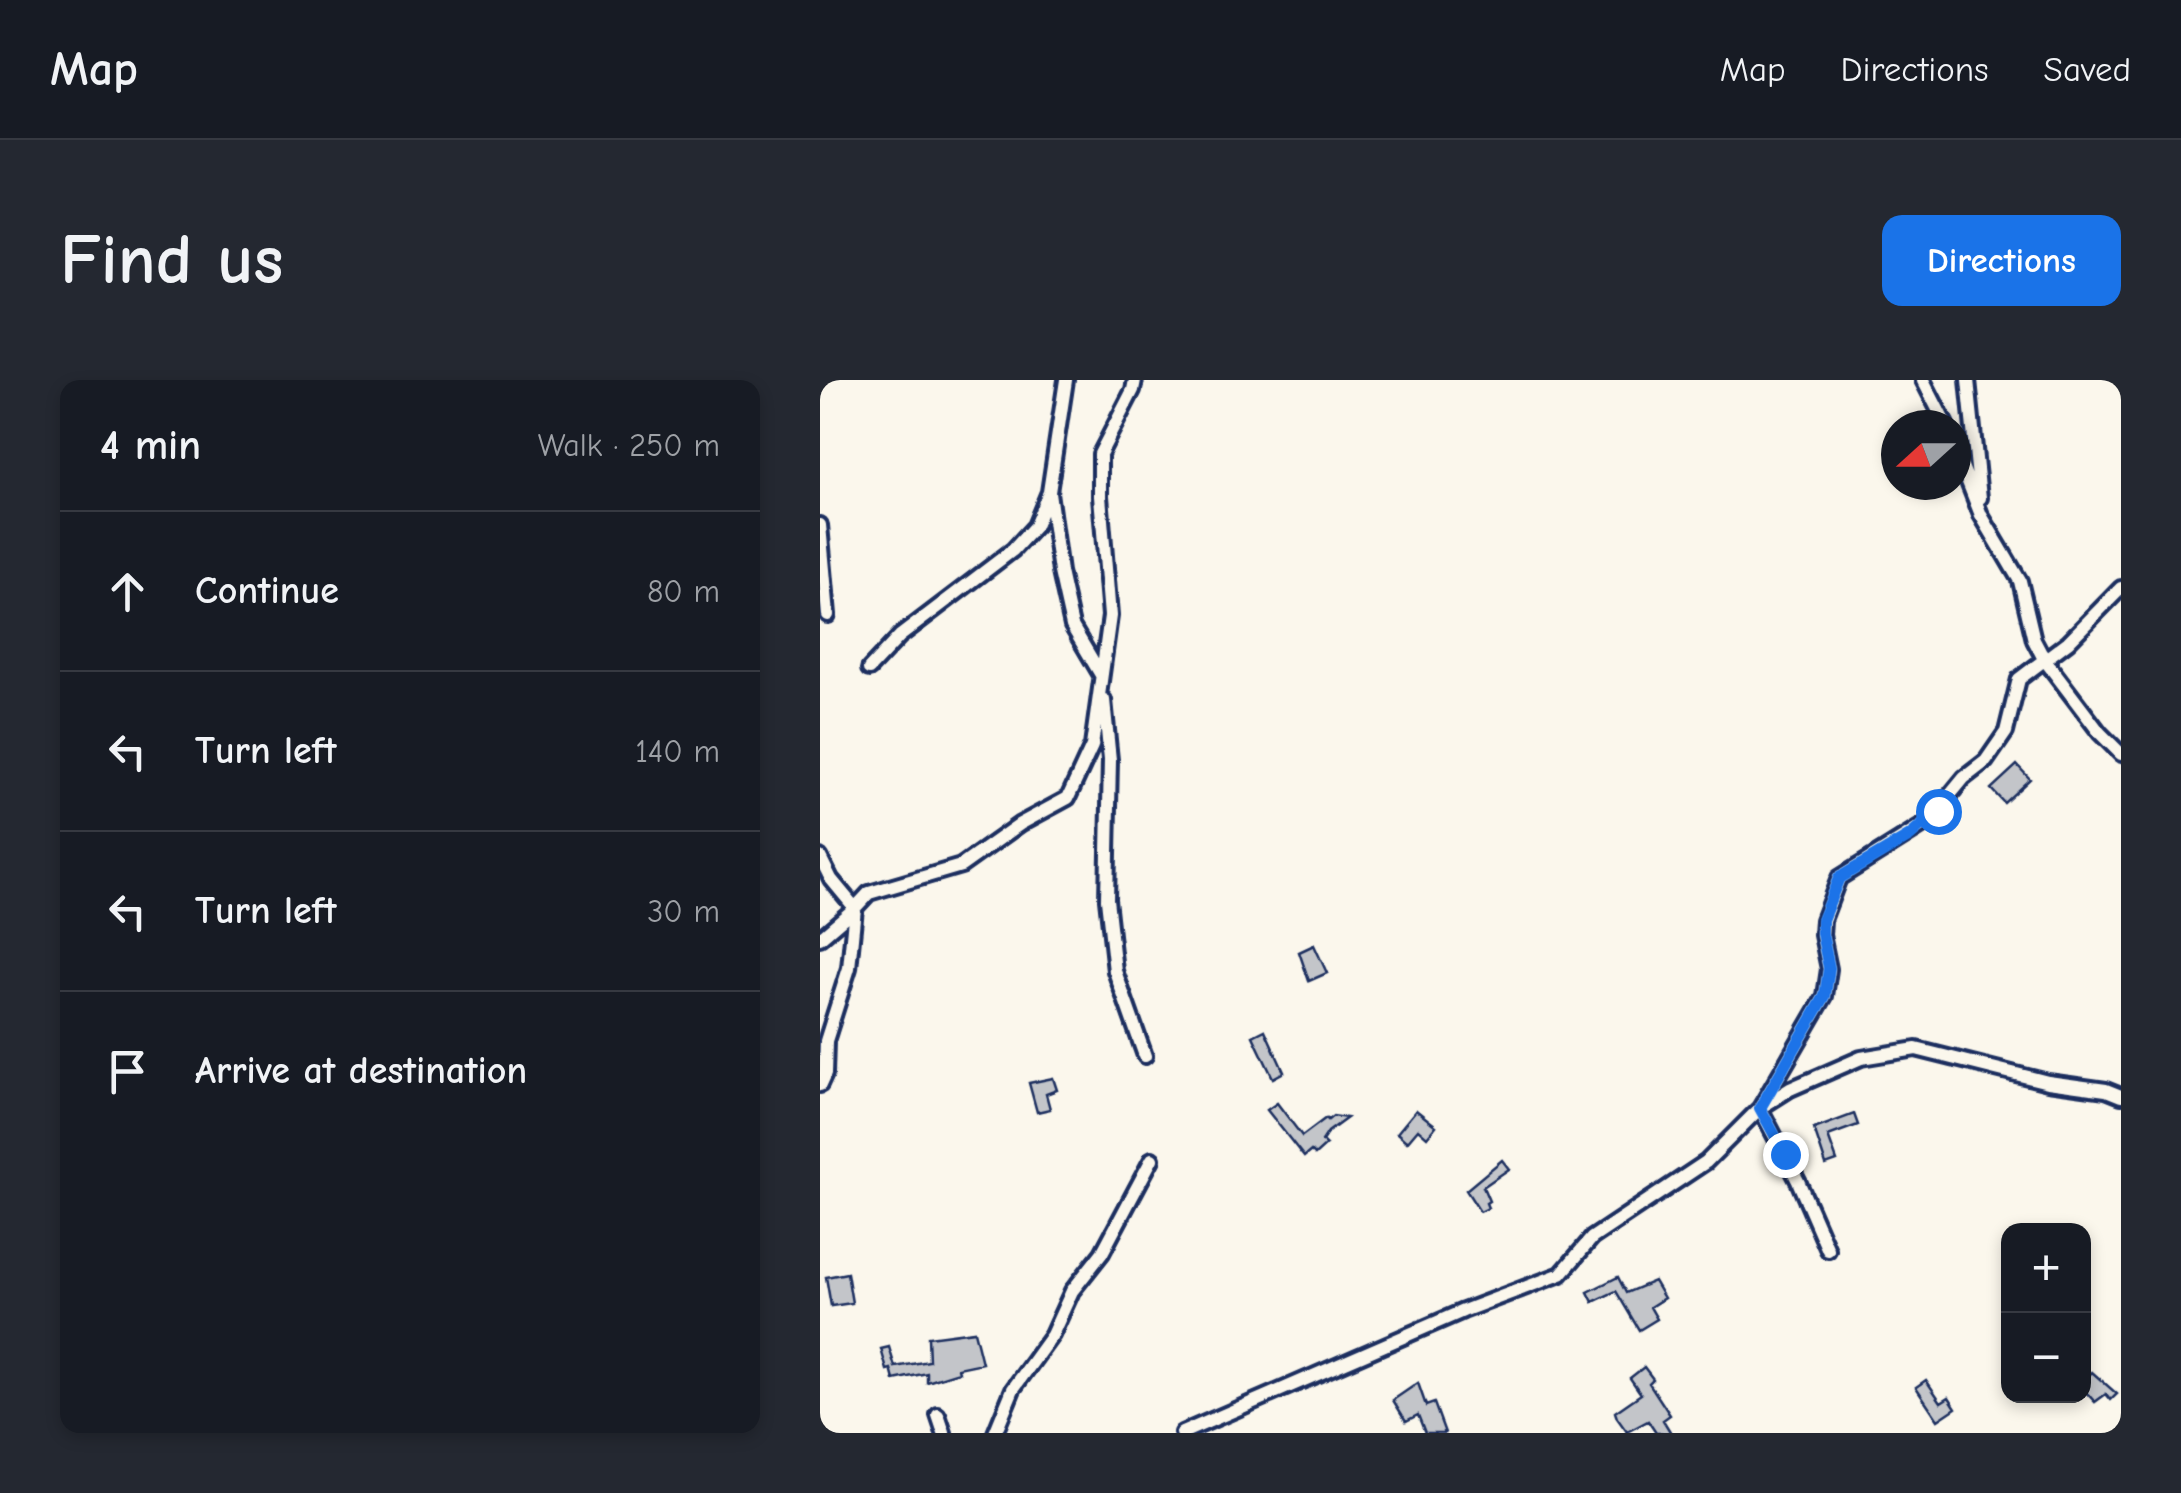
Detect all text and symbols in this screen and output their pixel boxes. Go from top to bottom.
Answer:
text: Map [50,42,138,97]
text: Map [1720,49,1786,90]
text: Directions [1841,49,1989,90]
text: Saved [2044,49,2131,90]
button: Directions [1882,215,2121,306]
text: Find us [60,220,283,301]
north arrow [1881,410,1971,500]
text: 4 min [100,421,201,470]
text: Walk · 250 m [538,427,720,464]
icon: ahead [100,564,155,619]
text: Continue [195,569,339,613]
text: 80 m [647,573,720,610]
icon: left [100,724,155,779]
text: Turn left [195,729,336,773]
text: 140 m [635,733,720,770]
route start [1916,789,1962,835]
icon: left [100,884,155,939]
text: Turn left [195,889,336,933]
text: 30 m [647,893,720,930]
icon: arrive [100,1044,155,1099]
text: Arrive at destination [195,1049,527,1093]
route end [1763,1132,1809,1178]
map controls [2001,1223,2091,1403]
button: + [2001,1223,2091,1313]
button: − [2001,1313,2091,1403]

